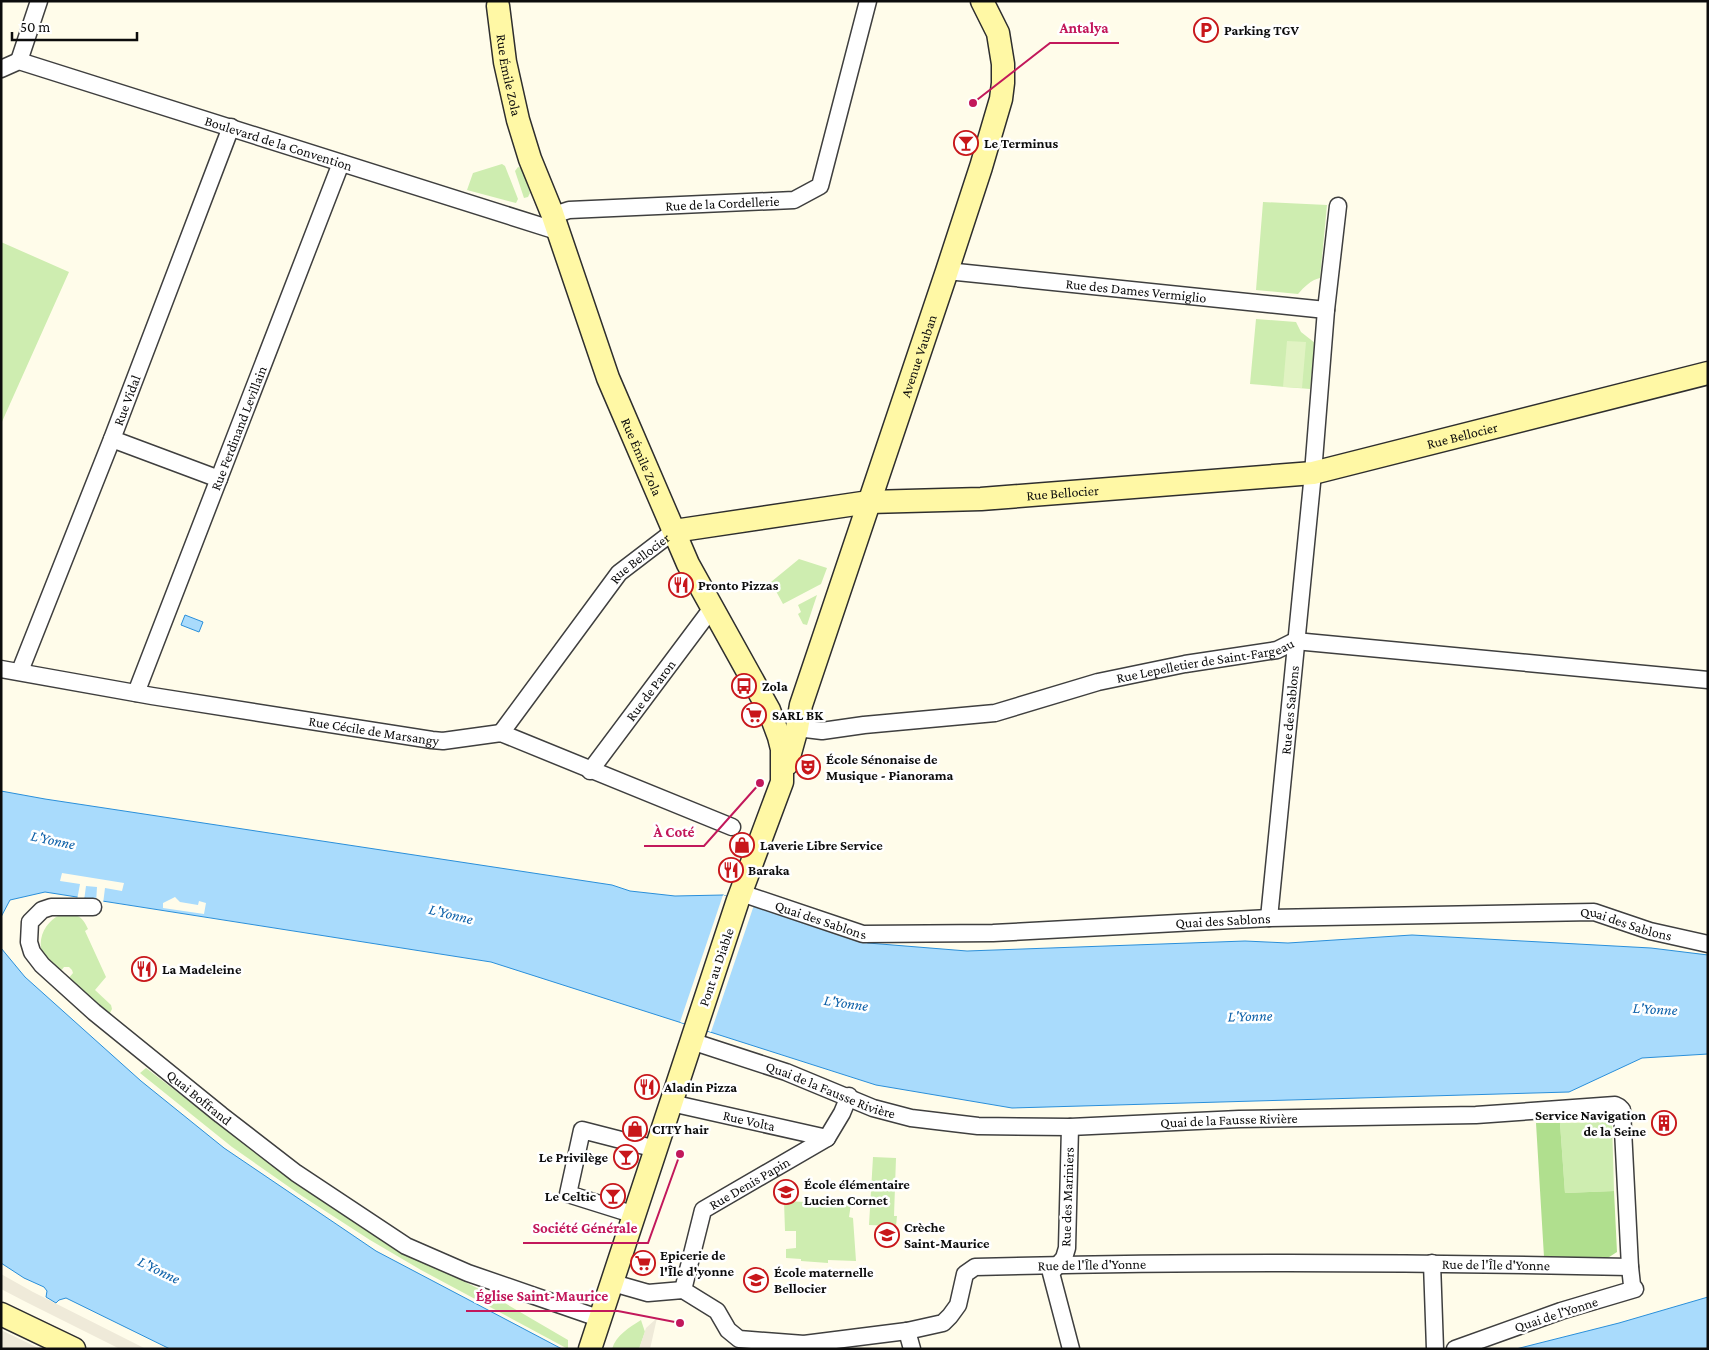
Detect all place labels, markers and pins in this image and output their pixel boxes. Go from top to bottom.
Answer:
callout: Antalya [1050,13,1119,43]
parking icon: Parking TGV [1193,17,1219,43]
place label: Parking TGV [1224,22,1299,38]
bar icon: Le Terminus [953,130,979,156]
place label: Le Terminus [984,135,1059,151]
restaurant icon: Pronto Pizzas [668,572,694,598]
place label: Pronto Pizzas [698,577,779,593]
bus stop icon: Zola [731,673,757,699]
place label: Zola [762,678,788,694]
supermarket icon: SARL BK [741,702,767,728]
place label: SARL BK [772,707,824,723]
place label: École Sénonaise de Musique - Pianorama [826,751,954,783]
theatre icon: École Sénonaise de Musique - Pianorama [795,754,821,780]
callout: À Coté [644,816,704,846]
shop icon: Laverie Libre Service [729,832,755,858]
place label: Laverie Libre Service [760,837,883,853]
restaurant icon: Baraka [718,857,744,883]
place label: Baraka [748,862,790,878]
restaurant icon: La Madeleine [131,956,157,982]
place label: La Madeleine [162,961,242,977]
restaurant icon: Aladin Pizza [634,1074,660,1100]
place label: Aladin Pizza [663,1079,737,1095]
place label: Service Navigation de la Seine [1535,1107,1646,1139]
building icon: Service Navigation de la Seine [1651,1110,1677,1136]
shop icon: CITY hair [622,1116,648,1142]
place label: CITY hair [652,1121,709,1137]
bar icon: Le Privilège [613,1144,639,1170]
place label: Le Privilège [539,1149,608,1165]
place label: École élémentaire Lucien Cornet [804,1176,910,1208]
school or university icon: École élémentaire Lucien Cornet [773,1179,799,1205]
bar icon: Le Celtic [600,1183,626,1209]
place label: Le Celtic [545,1188,597,1204]
callout: Société Générale [523,1213,648,1243]
place label: Crèche Saint-Maurice [904,1219,990,1251]
school or university icon: Crèche Saint-Maurice [874,1222,900,1248]
place label: Epicerie de l'Île d'yonne [660,1247,734,1279]
supermarket icon: Epicerie de l'Île d'yonne [630,1250,656,1276]
place label: École maternelle Bellocier [774,1264,874,1296]
school or university icon: École maternelle Bellocier [743,1267,769,1293]
callout: Église Saint-Maurice [466,1281,618,1311]

